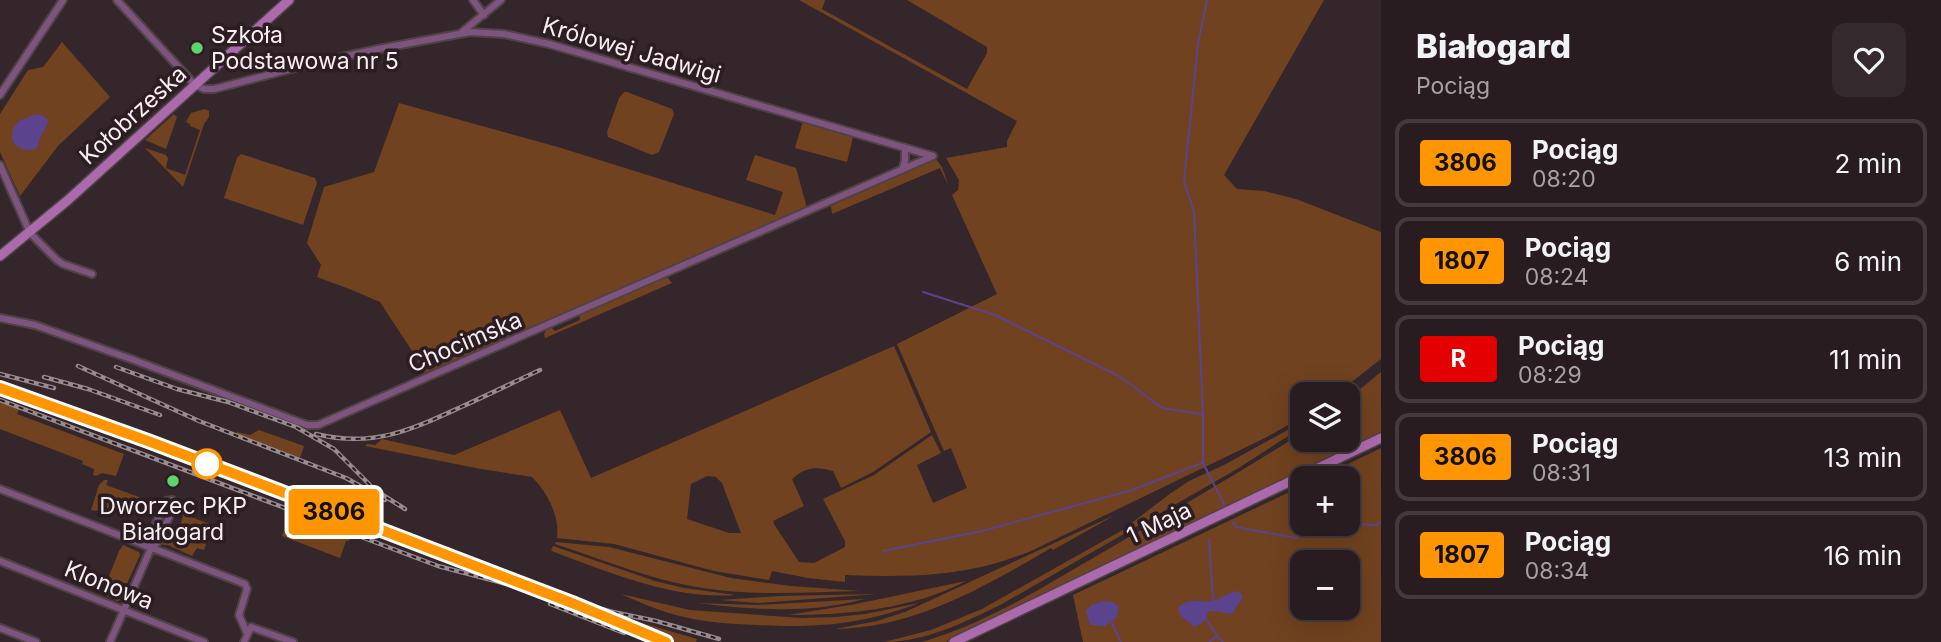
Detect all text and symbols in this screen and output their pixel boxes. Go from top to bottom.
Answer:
street label: Królowej Jadwigi [539,11,725,89]
place label: Szkoła Podstawowa nr 5 [211,21,399,75]
button: heart [1832,23,1906,97]
text: Białogard [1416,26,1571,66]
marker: Szkoła Podstawowa nr 5 [189,40,205,56]
street label: Kołobrzeska [74,60,192,170]
text: Pociąg [1416,72,1490,100]
text: Pociąg [1532,134,1618,165]
text: 3806 [1434,148,1497,177]
text: 2 min [1834,148,1902,179]
text: 08:20 [1532,165,1596,193]
text: Pociąg [1525,232,1611,263]
text: 1807 [1434,246,1490,275]
text: 6 min [1834,246,1902,277]
text: 08:24 [1525,263,1589,291]
street label: Chocimska [404,306,526,378]
text: Pociąg [1518,330,1604,361]
text: R [1451,344,1466,373]
text: 11 min [1829,344,1902,375]
text: 08:29 [1518,361,1582,389]
map controls [1290,382,1360,620]
button: layers [1290,382,1360,452]
text: Pociąg [1532,428,1618,459]
text: 3806 [1434,442,1497,471]
text: 13 min [1824,442,1902,473]
unlabelled marker [192,449,222,479]
text: 08:31 [1532,459,1591,487]
button: + [1290,466,1360,536]
marker: Dworzec PKP Białogard [165,473,181,489]
line badge: 3806 [285,489,383,535]
place label: Dworzec PKP Białogard [99,492,247,546]
street label: 1 Maja [1122,496,1196,550]
text: 3806 [303,497,365,526]
text: Pociąg [1525,526,1611,557]
text: 1807 [1434,540,1490,569]
text: 16 min [1824,540,1902,571]
button: − [1290,550,1360,620]
street label: Klonowa [60,555,158,615]
text: 08:34 [1525,557,1589,585]

